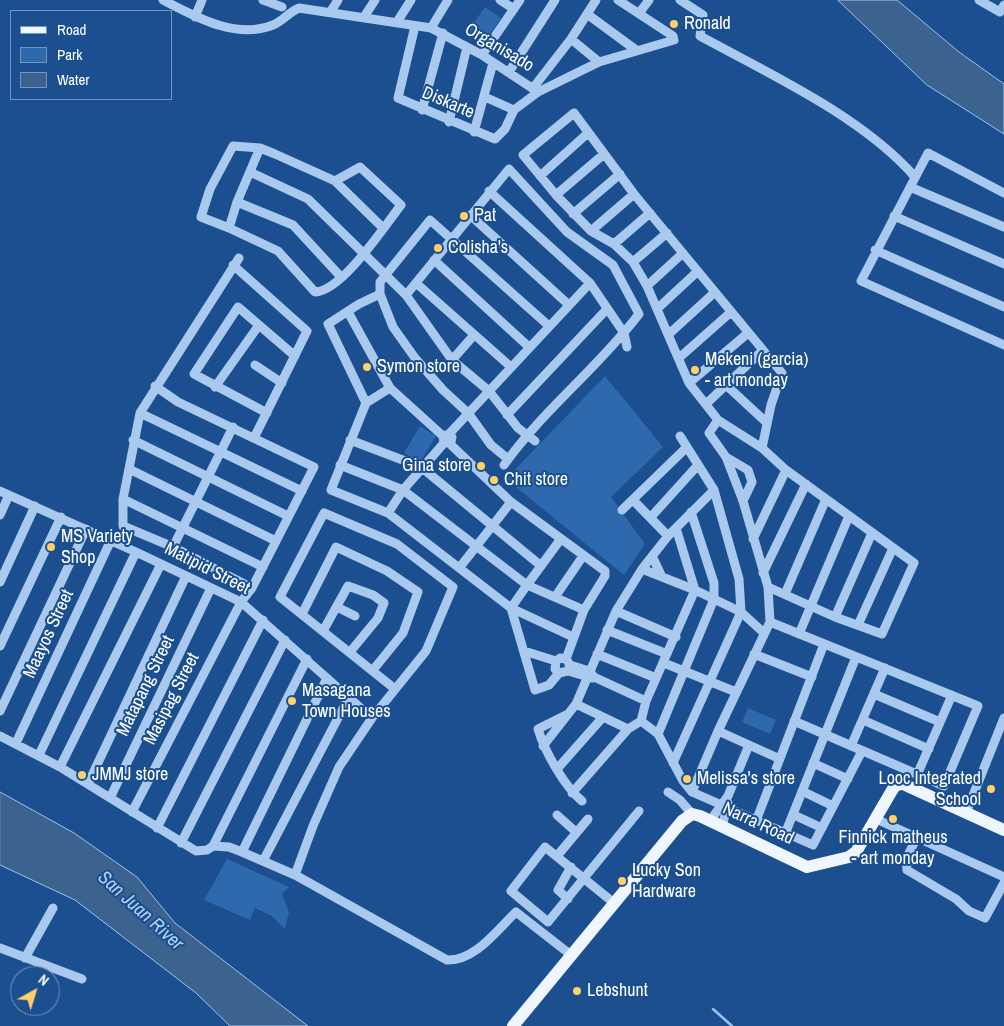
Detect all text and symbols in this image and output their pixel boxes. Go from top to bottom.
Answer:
legend [10,10,172,100]
place label: Ronald [684,13,731,35]
marker: Ronald [668,18,680,30]
text: Road [57,19,86,40]
street label: Organisado [460,19,538,77]
text: Park [57,44,82,65]
text: Water [57,69,89,90]
street label: Diskarte [418,82,478,124]
place label: Pat [474,205,496,227]
marker: Pat [458,210,470,222]
place label: Colisha's [448,237,508,259]
marker: Colisha's [432,242,444,254]
place label: Mekeni (garcia) - art monday [705,349,808,392]
place label: Symon store [377,356,460,378]
marker: Symon store [361,361,373,373]
marker: Mekeni (garcia) - art monday [689,364,701,376]
place label: Gina store [402,455,471,477]
marker: Gina store [475,460,487,472]
place label: Chit store [504,469,568,491]
marker: Chit store [488,474,500,486]
place label: MS Variety Shop [61,526,133,568]
street label: Matipid Street [161,538,253,600]
marker: MS Variety Shop [45,541,57,553]
street label: Maayos Street [19,586,79,682]
street label: Matapang Street [112,632,180,740]
street label: Masipag Street [140,650,204,748]
place label: Masagana Town Houses [302,680,391,722]
marker: Masagana Town Houses [286,695,298,707]
place label: JMMJ store [92,764,168,786]
place label: Melissa's store [697,768,795,790]
place label: Looc Integrated School [878,768,981,811]
marker: JMMJ store [76,769,88,781]
marker: Melissa's store [681,773,693,785]
marker: Looc Integrated School [985,783,997,795]
street label: Narra Road [719,798,797,850]
marker: Finnick matheus - art monday [887,813,899,825]
place label: Finnick matheus - art monday [838,827,948,870]
place label: Lucky Son Hardware [632,860,701,902]
water label: San Juan River [92,867,188,955]
marker: Lucky Son Hardware [616,875,628,887]
north arrow [10,966,60,1016]
text: N [35,971,53,990]
place label: Lebshunt [587,980,648,1002]
marker: Lebshunt [571,985,583,997]

